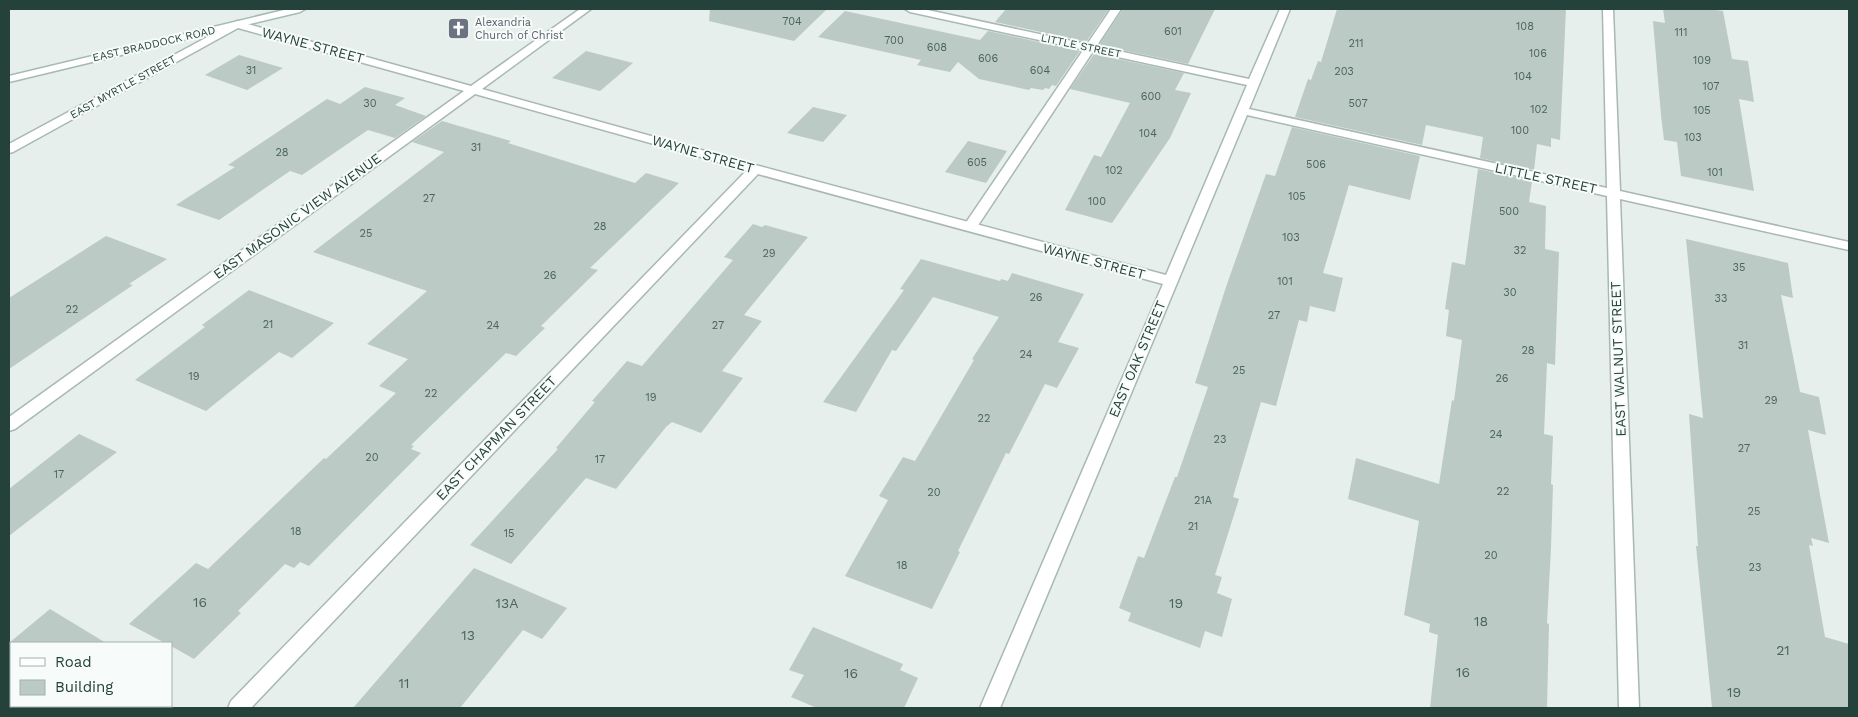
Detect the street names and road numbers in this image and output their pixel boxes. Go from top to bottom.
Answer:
street label: EAST BRADDOCK ROAD [91,24,217,64]
street label: WAYNE STREET [260,24,367,67]
street label: LITTLE STREET [1040,31,1123,61]
street label: EAST MYRTLE STREET [68,52,178,122]
street label: WAYNE STREET [650,132,756,176]
street label: EAST MASONIC VIEW AVENUE [210,150,384,282]
street label: LITTLE STREET [1493,159,1599,197]
street label: WAYNE STREET [1041,240,1148,283]
street label: EAST WALNUT STREET [1607,281,1629,437]
street label: EAST OAK STREET [1105,298,1169,420]
street label: EAST CHAPMAN STREET [433,372,560,503]

